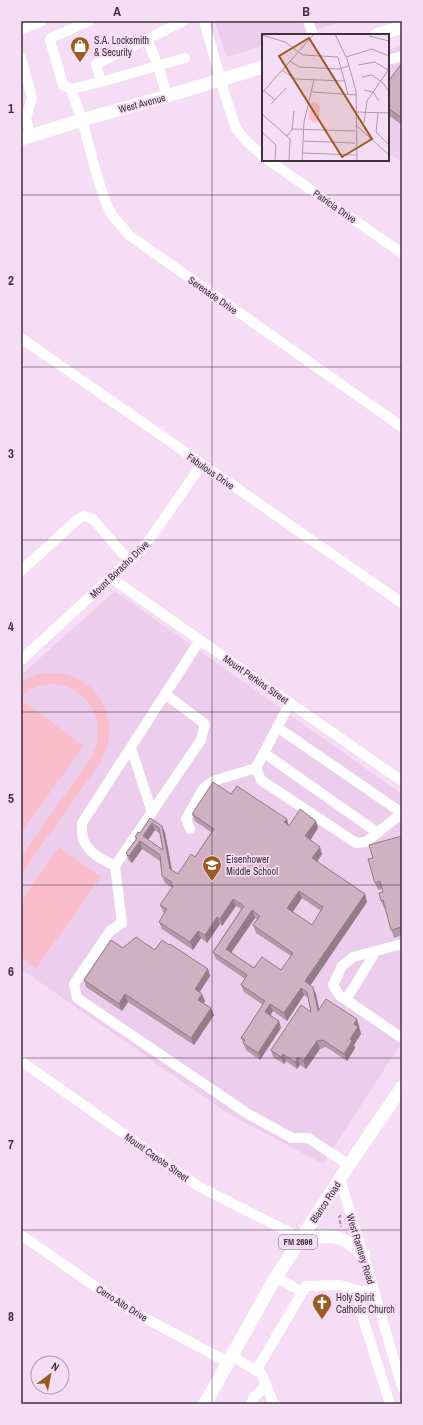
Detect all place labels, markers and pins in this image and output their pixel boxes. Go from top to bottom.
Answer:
place label: S.A. Locksmith & Security [94,34,149,59]
shop icon: S.A. Locksmith & Security [69,35,91,63]
place label: Eisenhower Middle School [226,853,278,878]
school or university icon: Eisenhower Middle School [201,854,223,882]
place label: Holy Spirit Catholic Church [336,1291,395,1316]
church icon: Holy Spirit Catholic Church [311,1292,333,1320]

